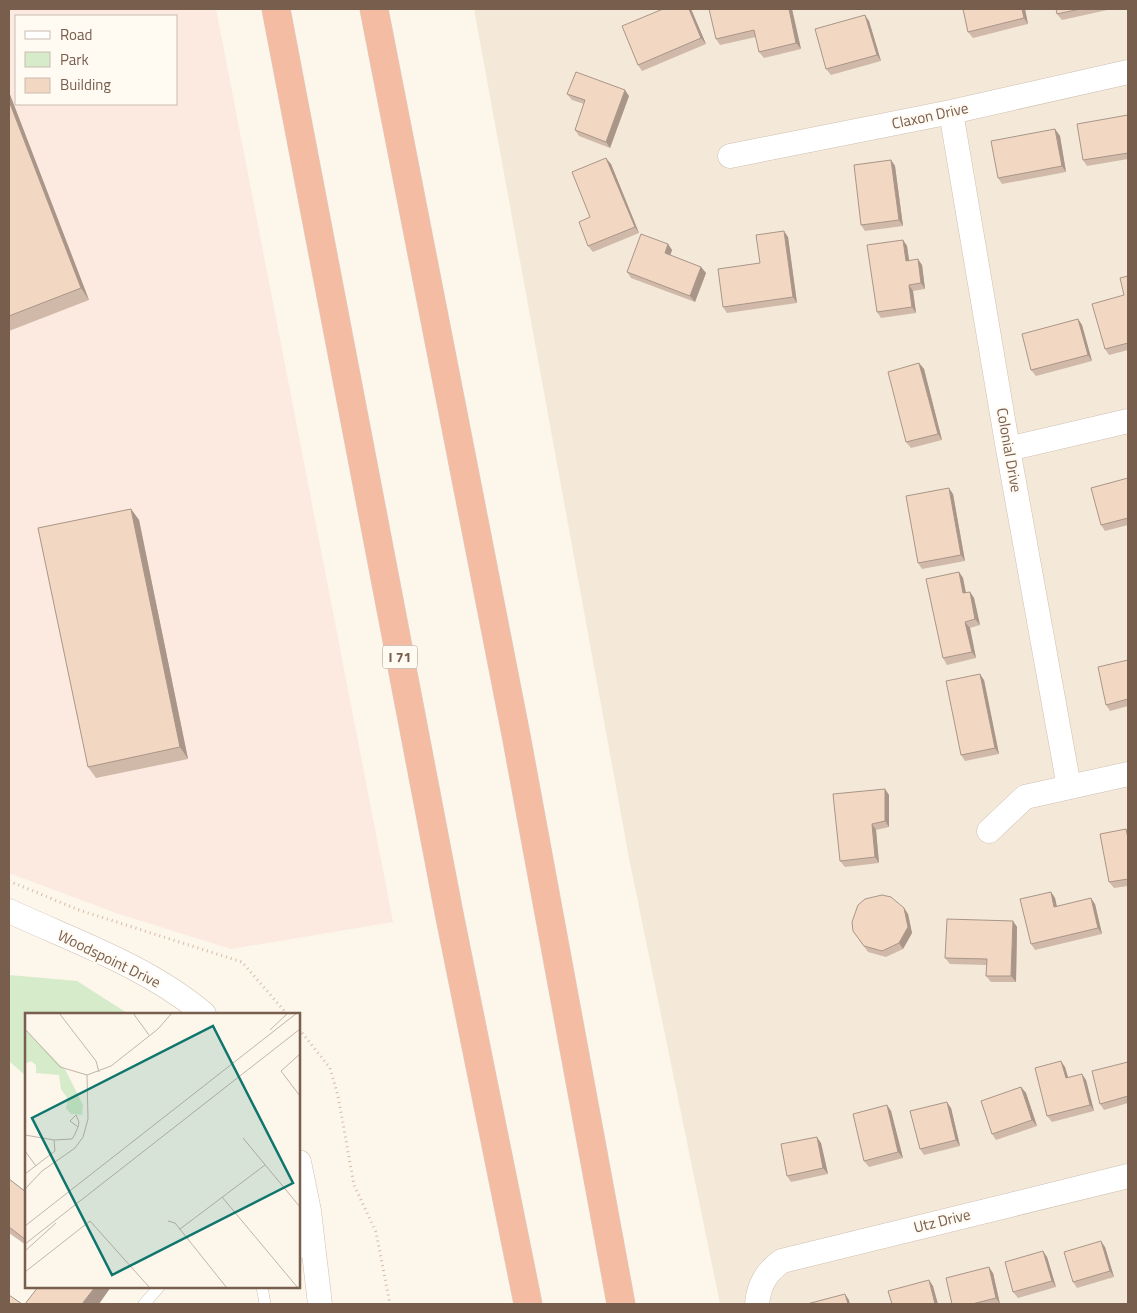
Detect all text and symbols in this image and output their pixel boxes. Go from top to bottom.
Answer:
legend [15,15,178,105]
text: Road [60,23,92,46]
text: Park [60,48,89,71]
text: Building [60,73,111,96]
street label: Claxon Drive [889,96,970,135]
street label: Colonial Drive [991,406,1028,494]
road number: I 71 [382,646,418,669]
street label: Woodspoint Drive [54,924,165,993]
inset map [25,1013,300,1288]
street label: Utz Drive [911,1202,973,1239]

